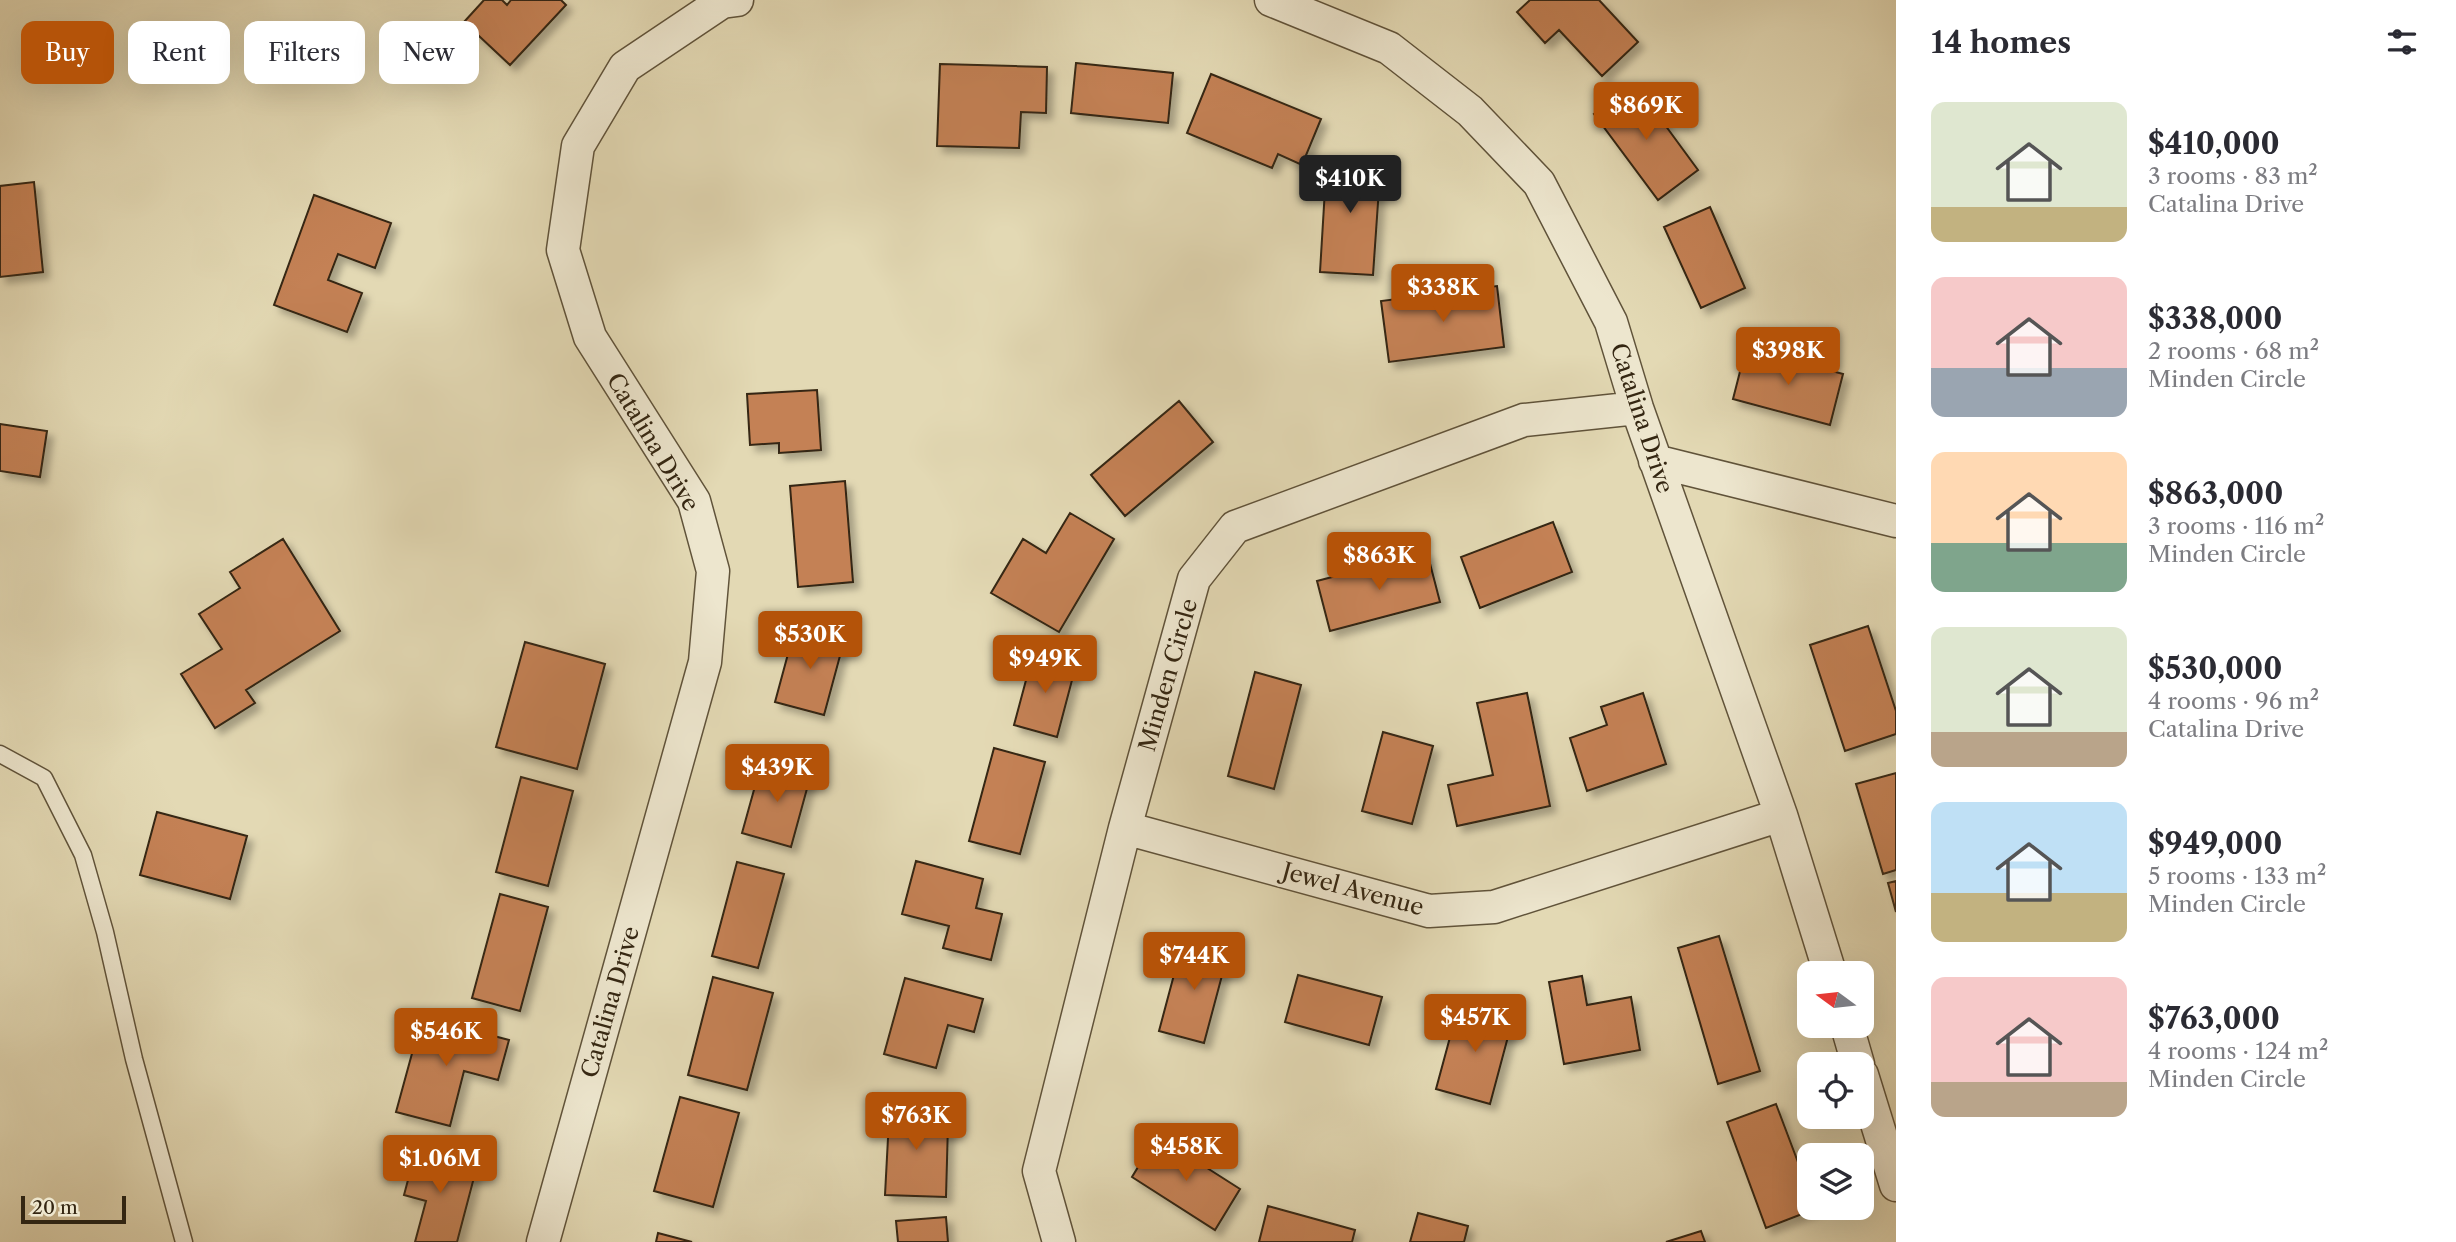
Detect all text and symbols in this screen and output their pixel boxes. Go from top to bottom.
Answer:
chip: Buy [21,21,114,84]
chip: Rent [128,21,230,84]
chip: Filters [244,21,365,84]
chip: New [379,21,479,84]
icon: filters [2383,23,2421,61]
text: 14 homes [1931,24,2071,61]
pin: $869K [1597,82,1695,142]
text: $869K [1610,91,1682,119]
text: $410,000 [2148,125,2280,162]
icon: home [1987,130,2071,214]
pin: $410K [1301,156,1399,215]
text: 3 rooms · 83 m² [2148,162,2318,190]
text: $410K [1315,164,1385,192]
text: Catalina Drive [2148,190,2304,218]
pin: $338K [1394,264,1492,324]
text: $338K [1407,273,1479,301]
text: $338,000 [2148,300,2282,337]
icon: home [1987,305,2071,389]
pin: $398K [1739,328,1837,387]
text: $398K [1752,336,1824,364]
text: 2 rooms · 68 m² [2148,337,2319,365]
street label: Catalina Drive [1605,339,1679,497]
text: Minden Circle [2148,365,2306,393]
street label: Catalina Drive [601,368,705,516]
text: $863,000 [2148,475,2283,512]
icon: home [1987,480,2071,564]
text: 3 rooms · 116 m² [2148,512,2324,540]
pin: $863K [1330,532,1428,592]
text: Minden Circle [2148,540,2306,568]
text: $863K [1343,541,1415,569]
street label: Minden Circle [1133,595,1203,755]
pin: $530K [761,612,859,671]
text: $530K [774,620,846,648]
pin: $949K [996,636,1094,695]
text: $949K [1009,644,1081,672]
text: $530,000 [2148,650,2282,687]
icon: home [1987,655,2071,739]
text: 4 rooms · 96 m² [2148,687,2319,715]
text: Catalina Drive [2148,715,2304,743]
pin: $439K [728,744,826,804]
text: $439K [741,753,813,781]
text: $949,000 [2148,825,2282,862]
icon: home [1987,830,2071,914]
street label: Jewel Avenue [1276,856,1427,921]
text: 5 rooms · 133 m² [2148,862,2326,890]
text: Minden Circle [2148,890,2306,918]
street label: Catalina Drive [575,923,645,1081]
pin: $744K [1145,932,1243,992]
text: $744K [1159,941,1229,969]
north arrow [1797,961,1874,1038]
map controls [1797,961,1874,1220]
pin: $457K [1426,995,1524,1054]
text: $763,000 [2148,1000,2280,1037]
text: $457K [1440,1003,1510,1031]
icon: home [1987,1005,2071,1089]
pin: $546K [397,1009,495,1068]
text: $546K [410,1017,482,1045]
text: 4 rooms · 124 m² [2148,1037,2328,1065]
button: locate [1797,1052,1874,1129]
text: Minden Circle [2148,1065,2306,1093]
pin: $763K [867,1092,965,1152]
text: $763K [881,1101,951,1129]
pin: $458K [1137,1124,1235,1183]
text: $458K [1150,1132,1222,1160]
pin: $1.06M [383,1136,497,1195]
button: layers [1797,1143,1874,1220]
text: $1.06M [399,1144,481,1172]
scale bar [21,1193,126,1225]
text: 20 m [32,1196,78,1219]

